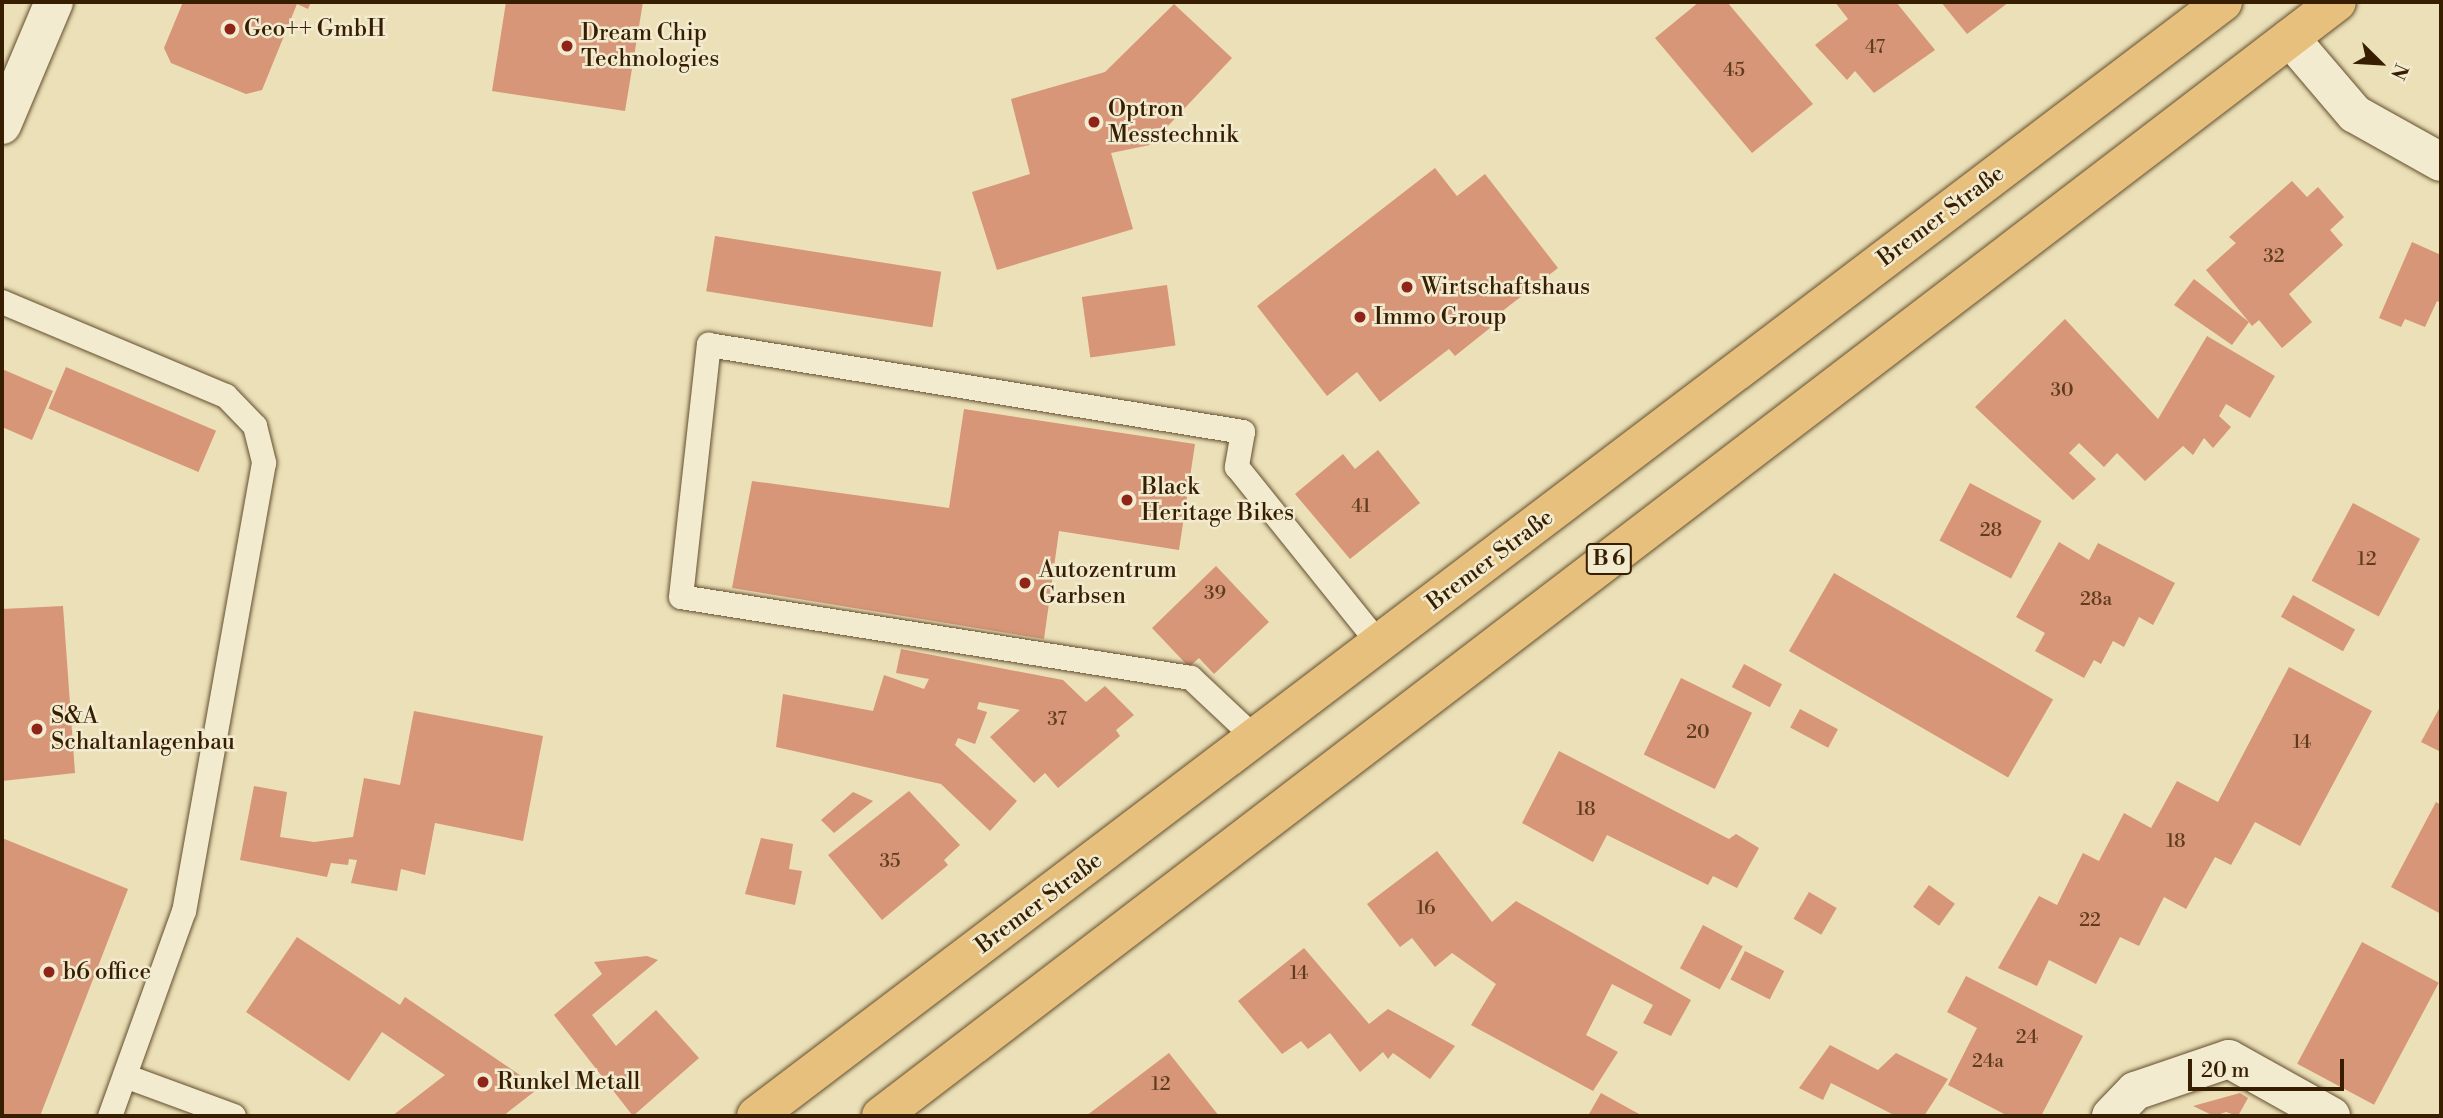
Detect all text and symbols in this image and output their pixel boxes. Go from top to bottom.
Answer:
place label: Geo++ GmbH [244,15,385,43]
place label: Dream Chip Technologies [581,19,719,73]
marker: Geo++ GmbH [222,21,238,37]
north arrow [2345,28,2415,98]
house number: 47 [1865,37,1885,59]
marker: Dream Chip Technologies [559,38,575,54]
house number: 45 [1723,60,1745,82]
text: N [2385,60,2413,83]
place label: Optron Messtechnik [1108,95,1238,149]
marker: Optron Messtechnik [1086,114,1102,130]
street label: Bremer Straße [1872,159,2010,273]
house number: 32 [2263,246,2285,268]
place label: Wirtschaftshaus [1421,273,1590,301]
marker: Wirtschaftshaus [1399,279,1415,295]
place label: Immo Group [1374,303,1507,331]
marker: Immo Group [1352,309,1368,325]
house number: 30 [2050,380,2074,402]
place label: Black Heritage Bikes [1141,473,1294,527]
marker: Black Heritage Bikes [1119,492,1135,508]
house number: 41 [1351,496,1371,518]
street label: Bremer Straße [1421,503,1559,617]
house number: 28 [1980,520,2002,542]
road number: B 6 [1584,542,1634,576]
house number: 12 [2357,549,2377,571]
place label: Autozentrum Garbsen [1039,556,1177,610]
marker: Autozentrum Garbsen [1017,575,1033,591]
house number: 39 [1204,583,1226,605]
house number: 28a [2080,589,2112,611]
place label: S&A Schaltanlagenbau [51,702,235,756]
house number: 37 [1047,709,1067,731]
marker: S&A Schaltanlagenbau [29,721,45,737]
house number: 20 [1686,722,1710,744]
house number: 14 [2293,732,2311,754]
house number: 18 [1576,799,1596,821]
house number: 18 [2166,831,2186,853]
street label: Bremer Straße [970,846,1108,960]
house number: 35 [880,851,900,873]
house number: 16 [1416,898,1436,920]
house number: 22 [2079,910,2101,932]
place label: b6 office [63,958,151,986]
house number: 14 [1290,963,1308,985]
marker: b6 office [41,964,57,980]
house number: 24 [2016,1027,2038,1049]
scale bar [2191,1044,2347,1088]
house number: 24a [1972,1051,2004,1073]
text: 20 m [2201,1058,2250,1084]
place label: Runkel Metall [497,1068,640,1096]
marker: Runkel Metall [475,1074,491,1090]
house number: 12 [1151,1074,1171,1096]

